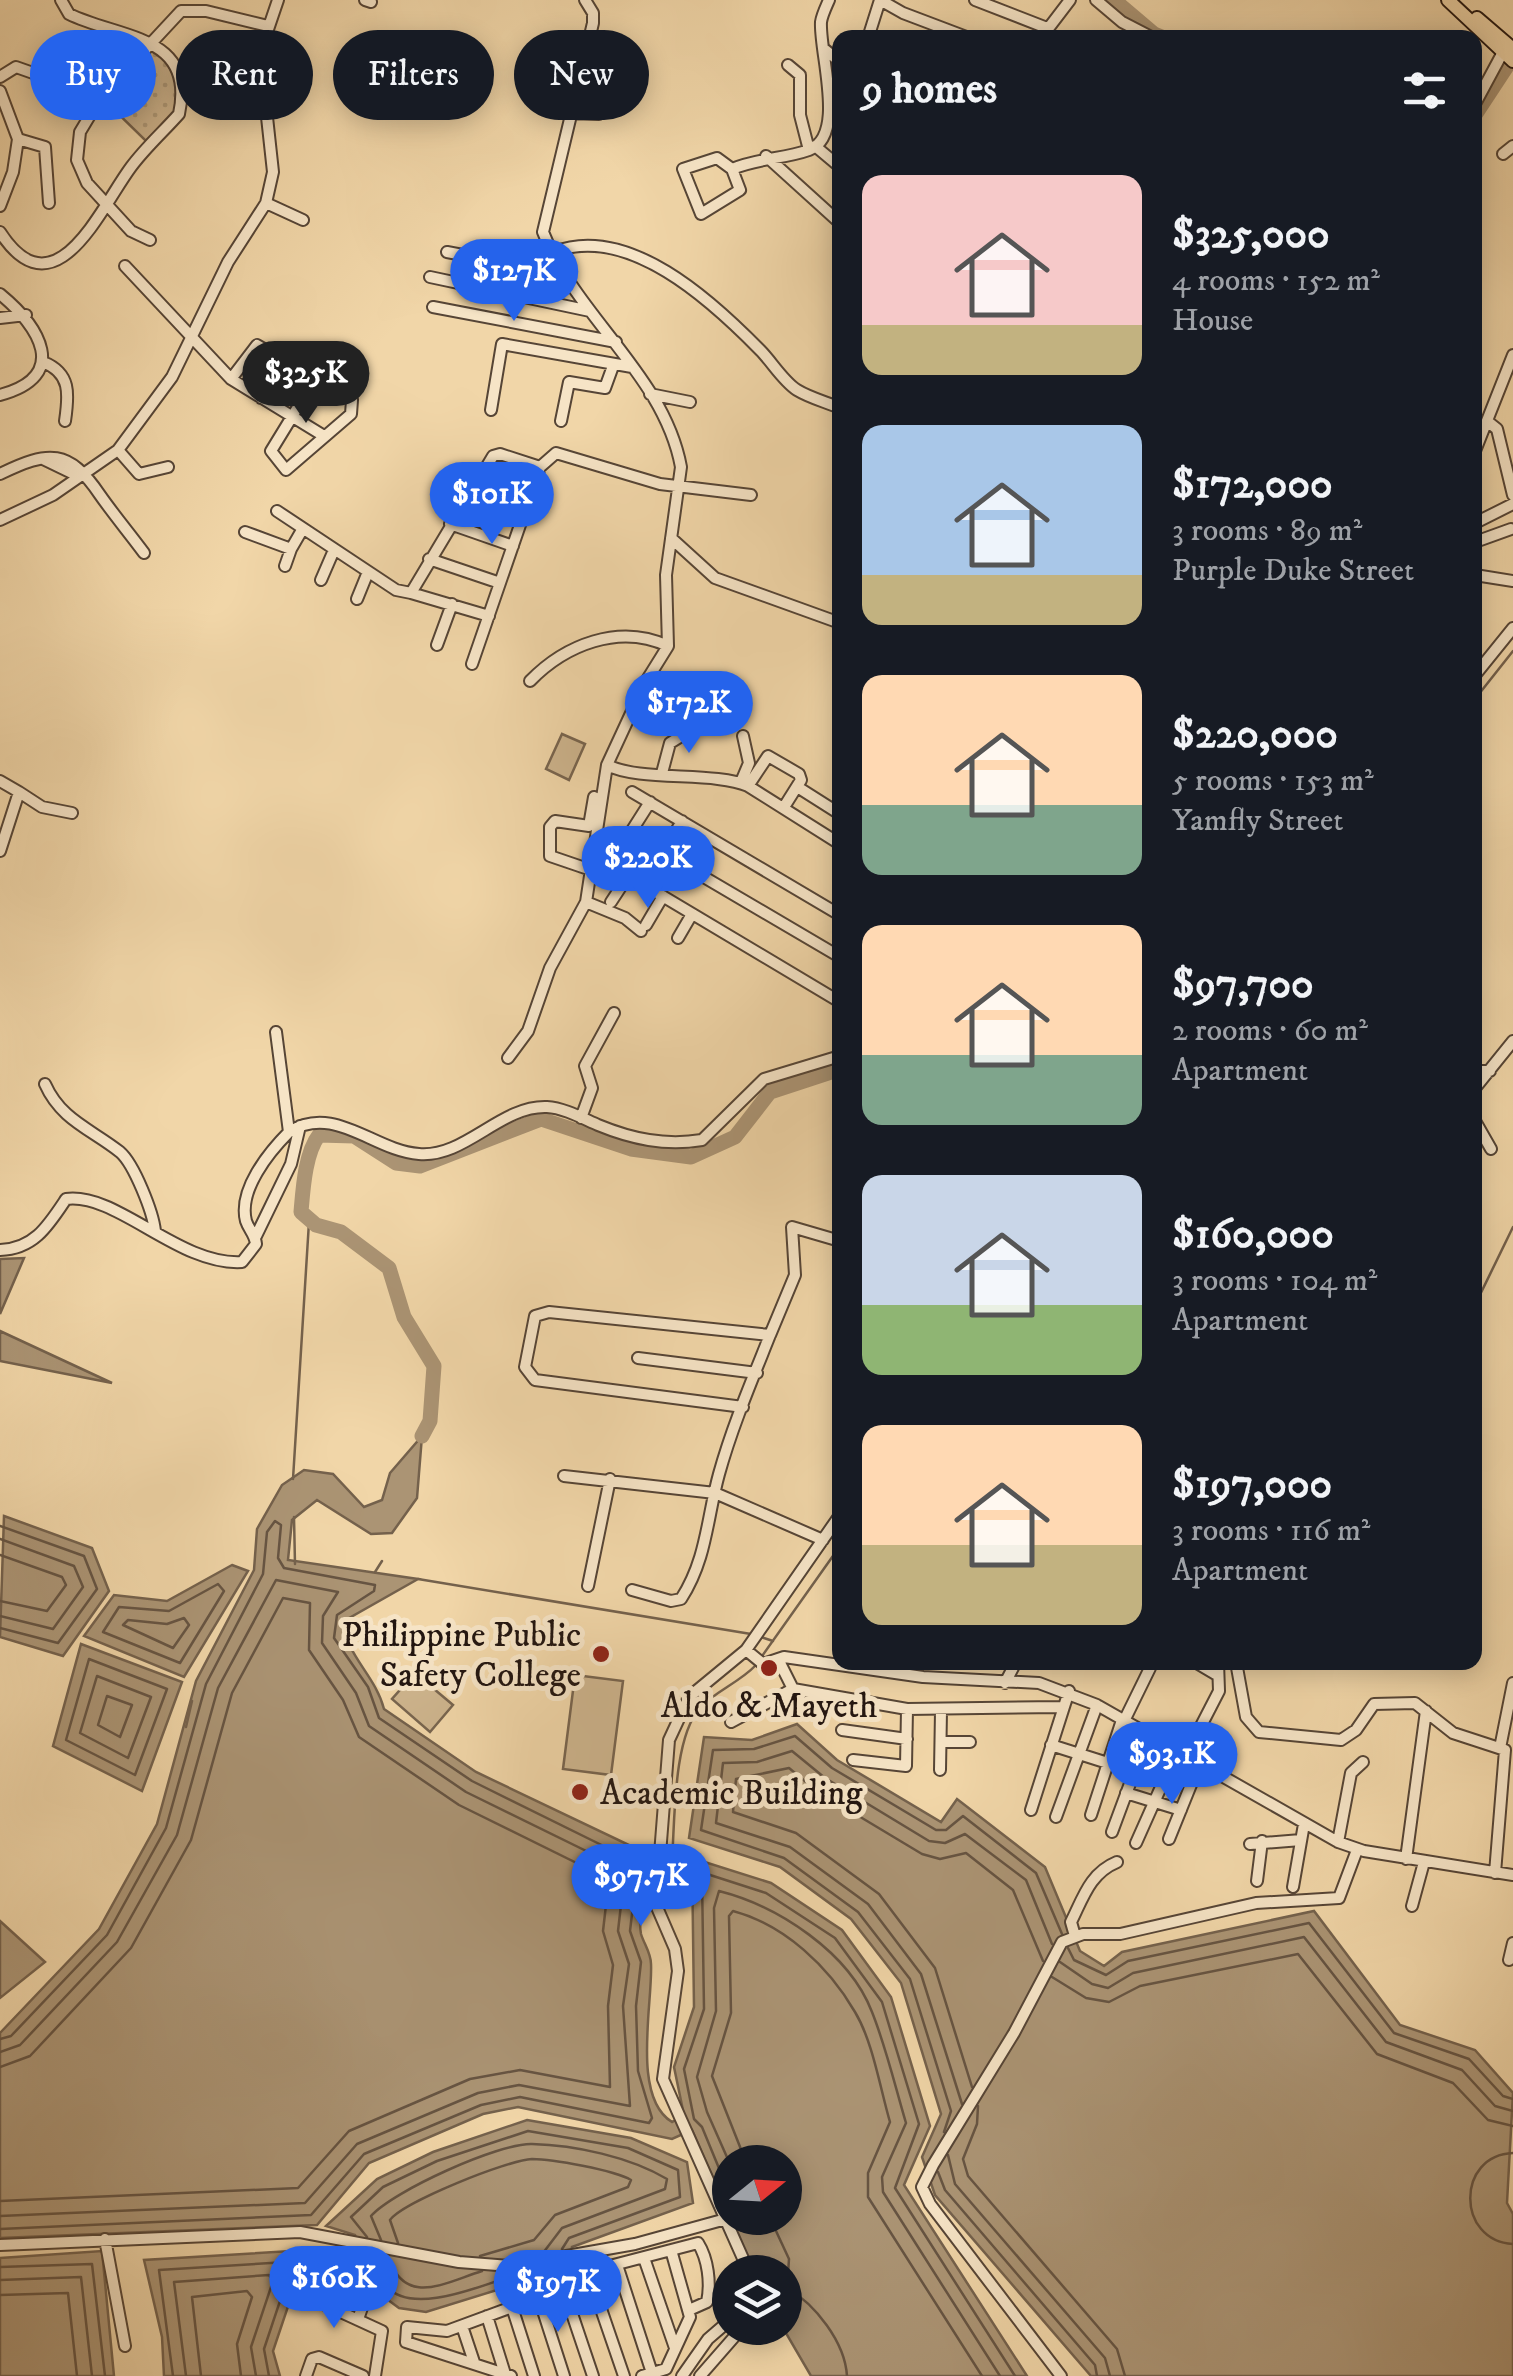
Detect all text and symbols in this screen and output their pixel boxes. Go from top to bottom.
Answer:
chip: Buy [30,30,156,120]
chip: Rent [176,30,313,120]
chip: Filters [333,30,494,120]
chip: New [514,30,649,120]
icon: filters [1397,63,1452,118]
text: 9 homes [862,64,997,116]
text: $325,000 [1172,209,1330,261]
icon: home [942,215,1062,335]
pin: $127K [444,239,584,324]
text: $127K [472,251,556,291]
text: 4 rooms · 152 m² [1172,261,1380,301]
text: House [1172,301,1253,341]
pin: $325K [236,341,376,426]
text: $325K [264,353,348,393]
text: $172,000 [1172,459,1333,511]
pin: $101K [422,462,562,547]
icon: home [942,465,1062,585]
text: $101K [452,474,532,514]
text: 3 rooms · 89 m² [1172,511,1362,551]
text: Purple Duke Street [1172,551,1414,591]
pin: $172K [619,671,759,756]
text: $172K [647,683,731,723]
text: $220,000 [1172,709,1338,761]
icon: home [942,715,1062,835]
text: 5 rooms · 153 m² [1172,761,1374,801]
text: Yamfly Street [1172,801,1344,841]
pin: $220K [578,826,718,911]
text: $220K [604,838,692,878]
text: $97,700 [1172,959,1314,1011]
icon: home [942,965,1062,1085]
text: 2 rooms · 60 m² [1172,1011,1368,1051]
text: Apartment [1172,1051,1308,1091]
text: $160,000 [1172,1209,1334,1261]
icon: home [942,1215,1062,1335]
text: 3 rooms · 104 m² [1172,1261,1377,1301]
text: Apartment [1172,1301,1308,1341]
text: $197,000 [1172,1459,1332,1511]
icon: home [942,1465,1062,1585]
text: 3 rooms · 116 m² [1172,1511,1370,1551]
text: Apartment [1172,1551,1308,1591]
place label: Philippine Public Safety College [341,1614,581,1698]
marker: Philippine Public Safety College [590,1643,612,1665]
marker: Aldo & Mayeth [758,1657,780,1679]
place label: Aldo & Mayeth [661,1685,877,1729]
pin: $93.1K [1091,1722,1253,1807]
text: $93.1K [1128,1734,1216,1774]
place label: Academic Building [600,1772,863,1816]
marker: Academic Building [569,1781,591,1803]
pin: $97.7K [560,1844,722,1929]
text: $97.7K [593,1856,689,1896]
north arrow [712,2145,802,2235]
map controls [712,2145,802,2345]
pin: $160K [264,2246,404,2331]
pin: $197K [488,2250,628,2335]
button: layers [712,2255,802,2345]
text: $160K [291,2258,377,2298]
text: $197K [516,2262,600,2302]

